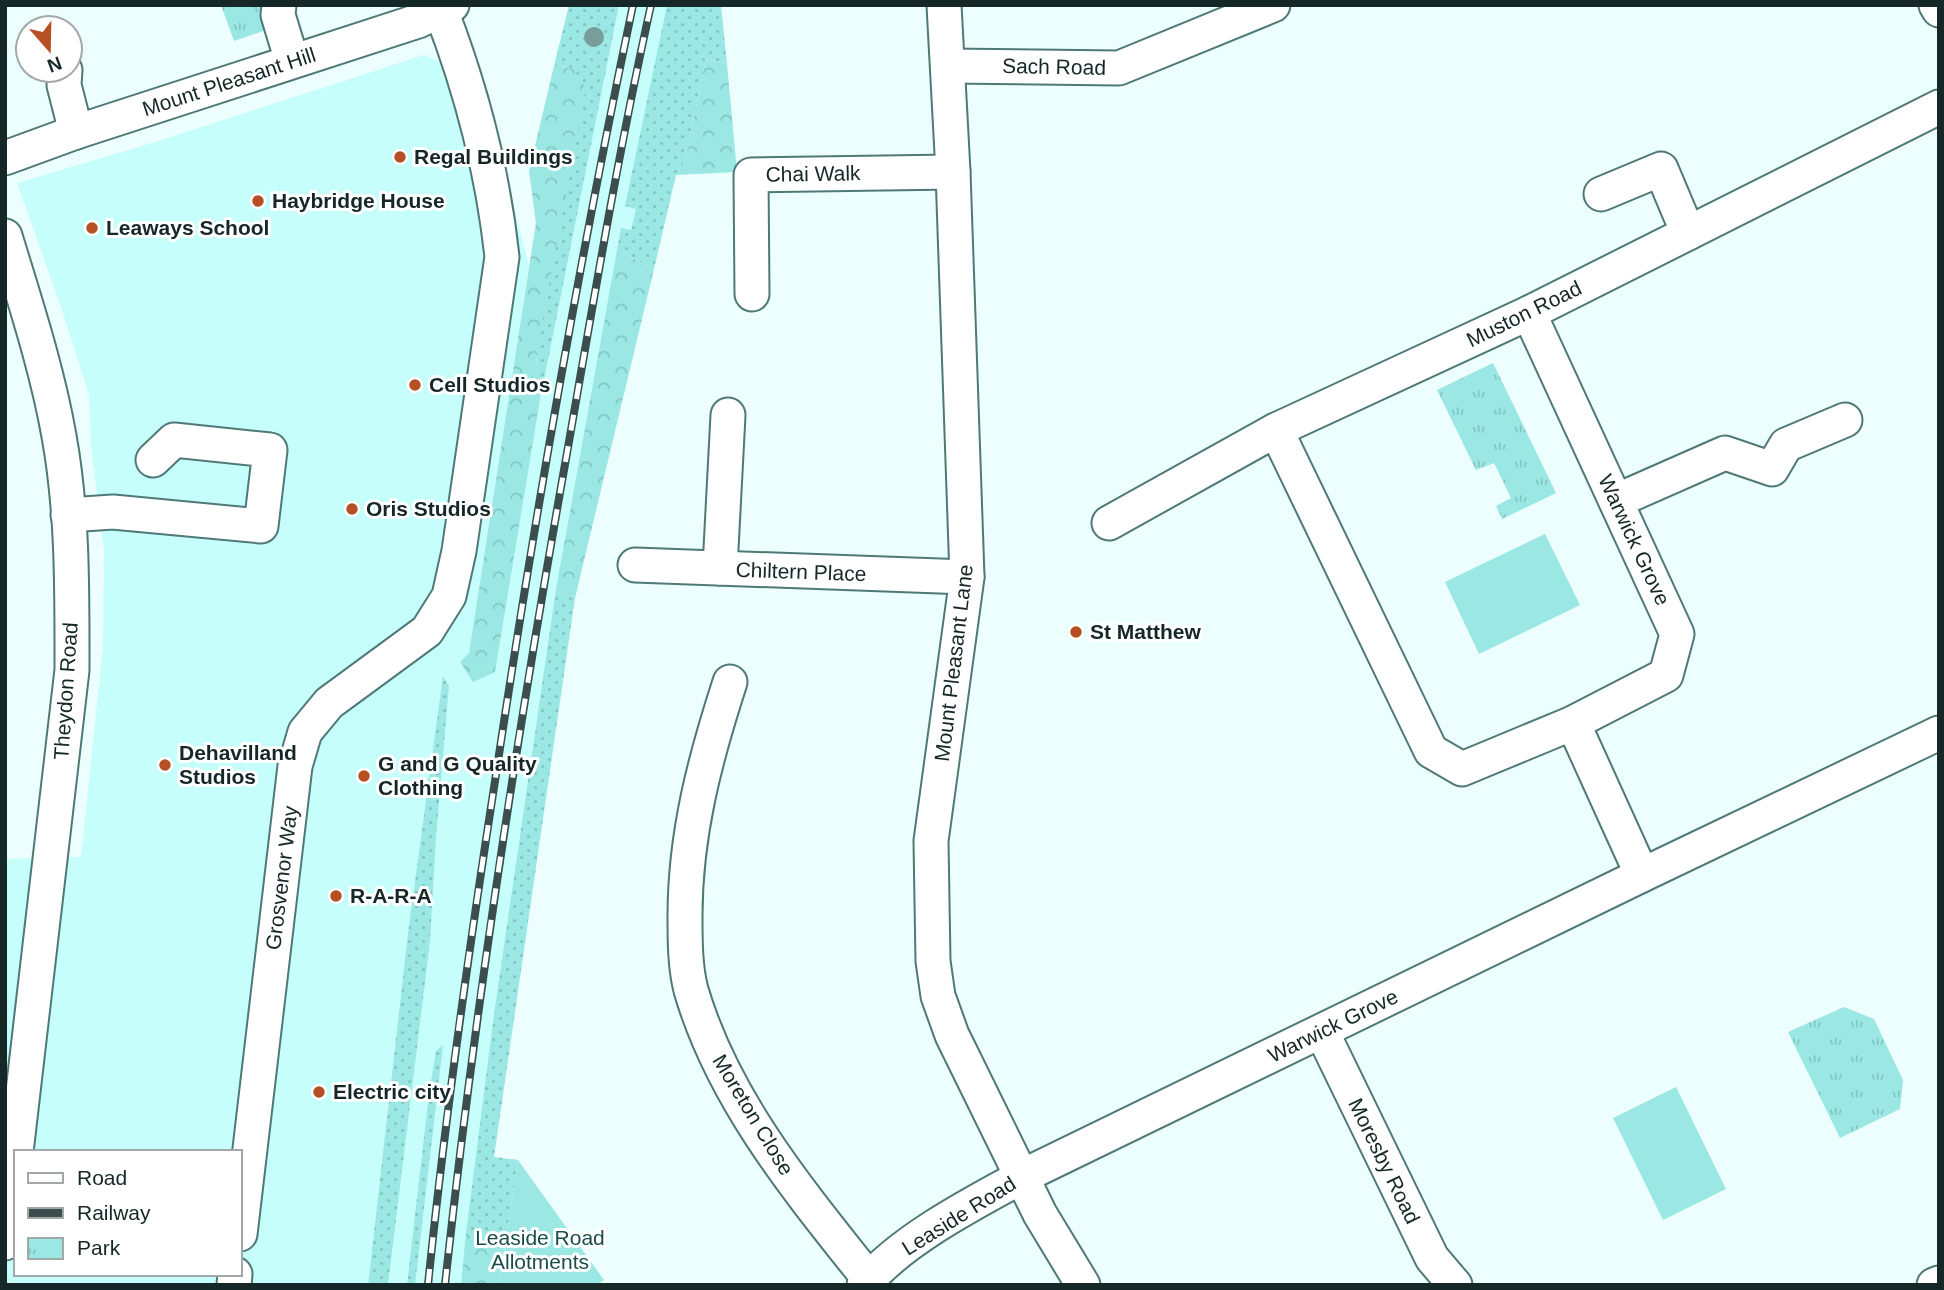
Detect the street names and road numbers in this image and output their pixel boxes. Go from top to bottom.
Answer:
street label: Mount Pleasant Hill [139,43,318,120]
street label: Sach Road [1002,54,1106,79]
street label: Chai Walk [765,161,861,186]
street label: Muston Road [1463,276,1585,351]
street label: Warwick Grove [1594,471,1675,609]
street label: Chiltern Place [735,558,867,585]
street label: Mount Pleasant Lane [930,563,977,763]
street label: Theydon Road [49,621,82,760]
street label: Grosvenor Way [261,804,302,951]
street label: Warwick Grove [1264,984,1401,1067]
street label: Moreton Close [708,1050,798,1179]
street label: Moresby Road [1344,1094,1425,1227]
street label: Leaside Road [898,1171,1020,1260]

